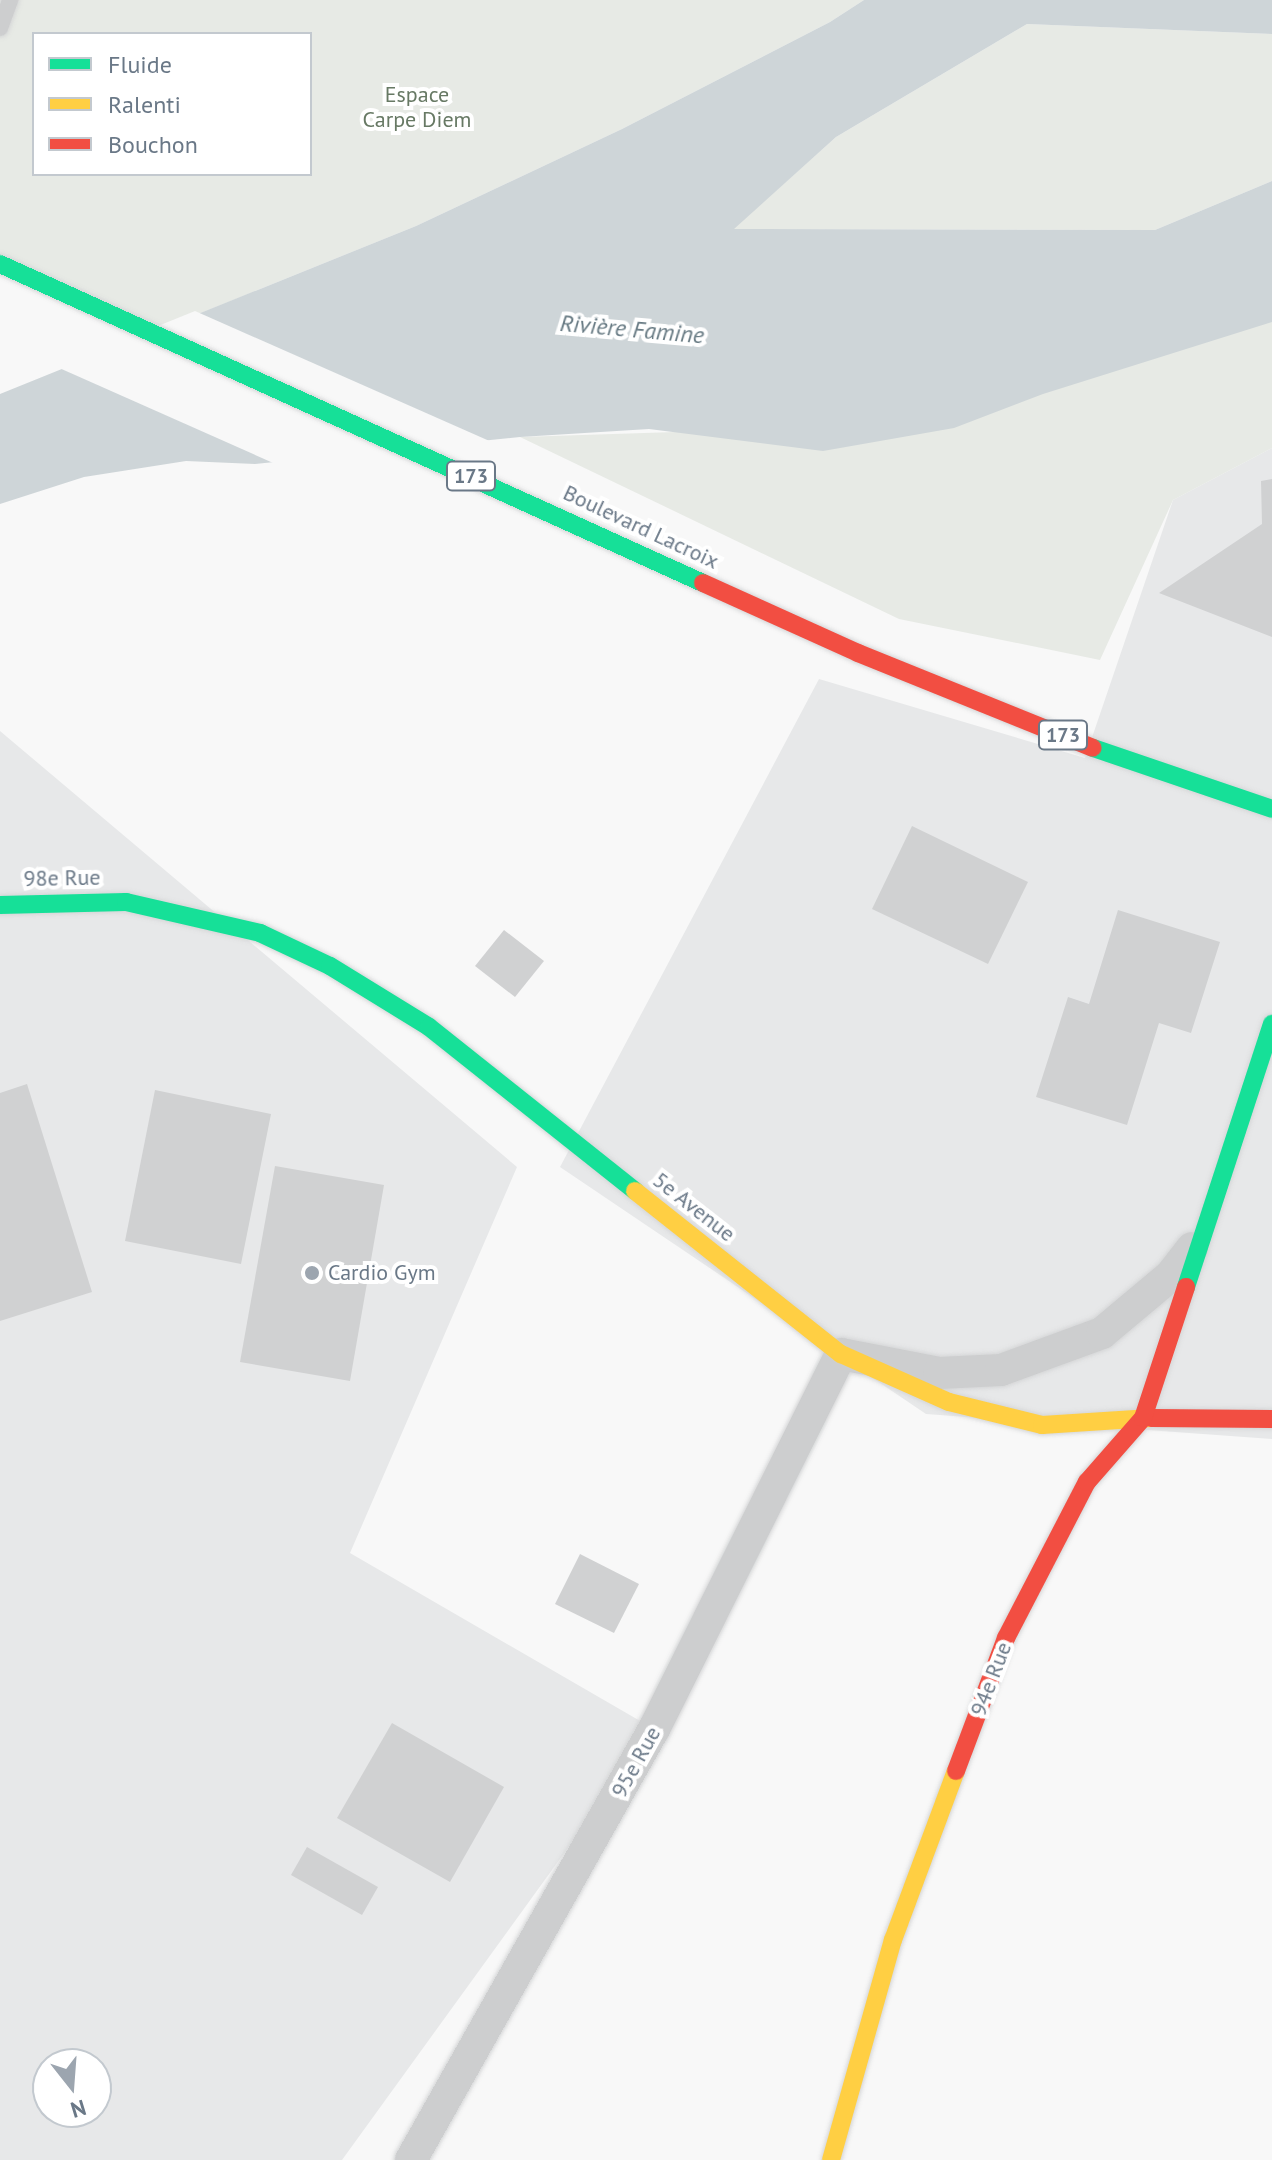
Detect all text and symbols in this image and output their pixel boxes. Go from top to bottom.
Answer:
legend [32,32,312,176]
text: Fluide [108,49,172,80]
park label: Espace Carpe Diem [363,81,471,132]
text: Ralenti [108,89,181,120]
text: Bouchon [108,129,198,160]
water label: Rivière Famine [559,308,705,350]
road number: 173 [445,460,497,492]
street label: Boulevard Lacroix [559,479,723,575]
road number: 173 [1037,719,1089,751]
street label: 98e Rue [23,864,101,892]
street label: 5e Avenue [647,1167,741,1247]
place label: Cardio Gym [328,1260,436,1286]
marker: Cardio Gym [303,1264,321,1282]
street label: 94e Rue [965,1638,1017,1720]
street label: 95e Rue [606,1722,666,1802]
north arrow [32,2048,112,2128]
text: N [67,2094,89,2125]

